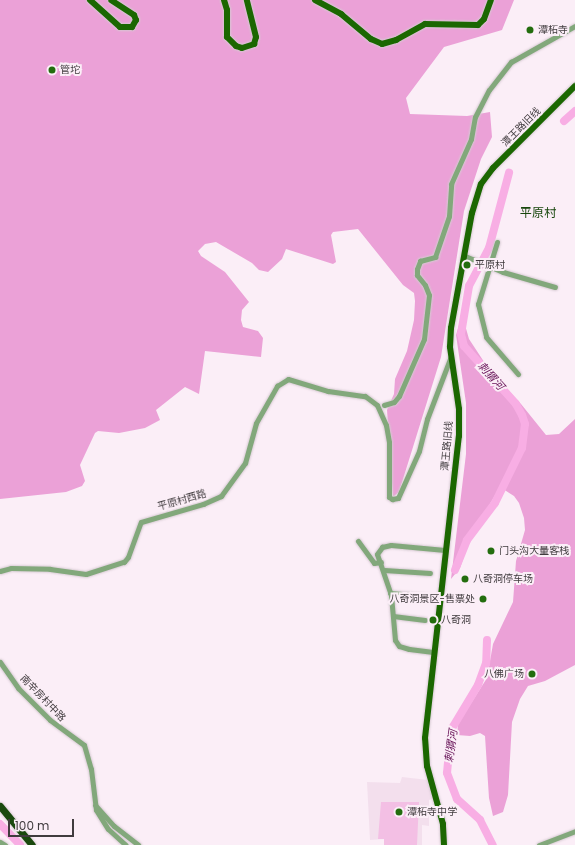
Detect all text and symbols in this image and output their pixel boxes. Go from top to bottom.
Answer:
place label: 潭柘寺 [538,24,568,36]
marker: 潭柘寺 [525,25,535,35]
place label: 管坨 [60,64,80,76]
marker: 管坨 [47,65,57,75]
street label: 潭王路旧线 [499,105,543,149]
district label: 平原村 [520,206,556,220]
place label: 平原村 [475,259,505,271]
marker: 平原村 [462,260,472,270]
water label: 刺猬河 [475,359,507,393]
street label: 潭王路旧线 [439,421,455,471]
street label: 平原村西路 [156,487,208,513]
place label: 门头沟大量客栈 [499,545,569,557]
marker: 门头沟大量客栈 [486,546,496,556]
place label: 八奇洞停车场 [473,573,533,585]
marker: 八奇洞停车场 [460,574,470,584]
place label: 八奇洞景区-售票处 [389,593,475,605]
marker: 八奇洞景区-售票处 [478,594,488,604]
place label: 八奇洞 [441,614,471,626]
marker: 八奇洞 [428,615,438,625]
place label: 八佛广场 [484,668,524,680]
marker: 八佛广场 [527,669,537,679]
street label: 南辛房村中路 [18,672,68,724]
water label: 刺猬河 [442,729,460,763]
place label: 潭柘寺中学 [407,806,457,818]
marker: 潭柘寺中学 [394,807,404,817]
scale bar [10,811,76,837]
text: 100 m [15,817,49,834]

